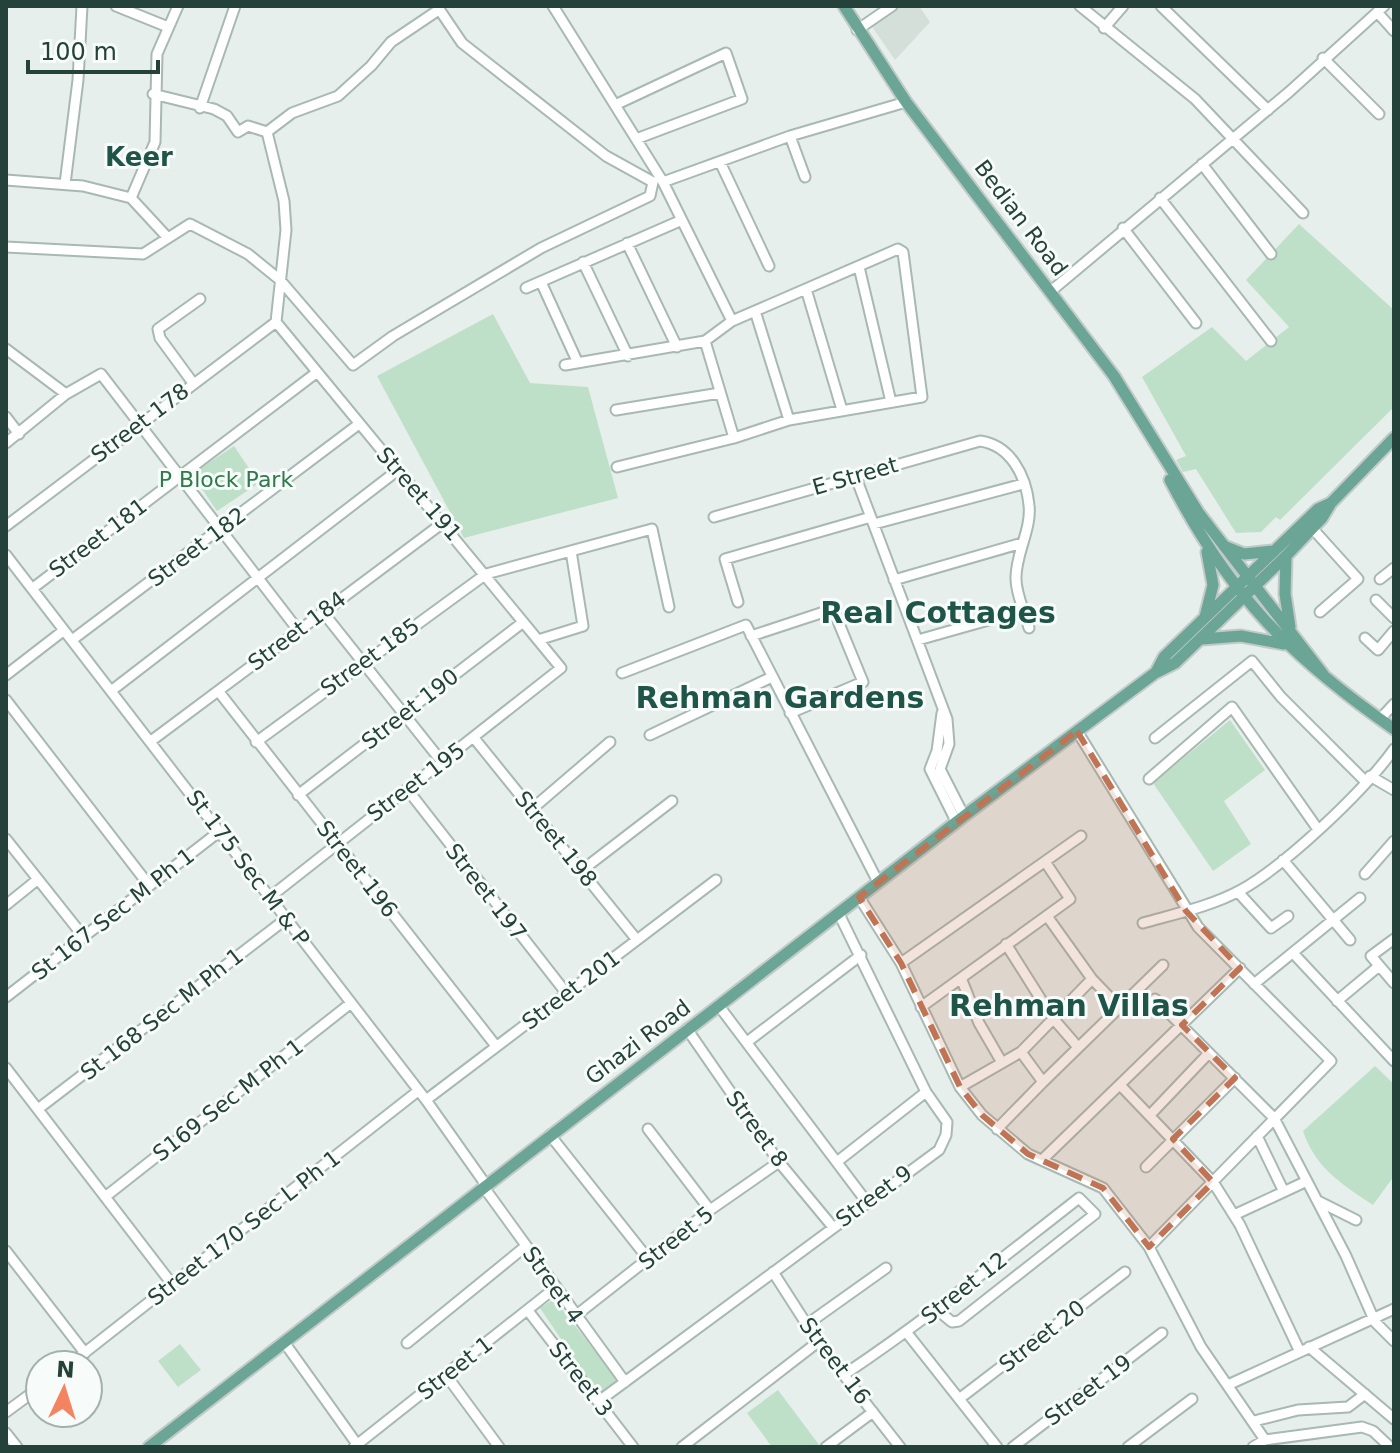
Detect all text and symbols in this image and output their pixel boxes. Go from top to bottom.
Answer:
scale bar [28,24,158,74]
text: 100 m [40,38,117,66]
district label: Keer [105,142,173,172]
street label: Bedian Road [969,155,1073,281]
street label: Street 178 [86,378,194,468]
street label: Street 191 [372,442,466,546]
street label: E Street [809,452,901,500]
park label: P Block Park [159,467,293,492]
street label: Street 181 [44,493,152,583]
street label: Street 182 [143,502,251,592]
street label: Street 184 [243,586,351,676]
district label: Real Cottages [820,595,1056,630]
street label: Street 185 [316,613,424,701]
street label: Street 190 [357,663,463,755]
district label: Rehman Gardens [636,680,924,715]
street label: Street 195 [362,737,470,827]
street label: St 175 Sec M & P [181,785,315,951]
street label: Street 198 [510,786,602,892]
street label: Street 196 [311,816,403,922]
street label: Street 197 [440,839,532,945]
street label: St 167 Sec M Ph 1 [27,843,199,985]
street label: St 168 Sec M Ph 1 [76,943,248,1085]
street label: Street 201 [517,945,625,1035]
district label: Rehman Villas [949,988,1189,1023]
street label: Ghazi Road [581,995,695,1089]
street label: S169 Sec M Ph 1 [148,1034,308,1166]
street label: Street 8 [721,1086,793,1172]
street label: Street 170 Sec L Ph 1 [143,1145,345,1311]
street label: Street 9 [831,1160,917,1232]
street label: Street 5 [634,1201,718,1275]
street label: Street 4 [518,1242,588,1328]
street label: Street 12 [916,1247,1012,1329]
street label: Street 20 [994,1295,1090,1377]
street label: Street 16 [794,1313,876,1409]
street label: Street 1 [413,1331,497,1405]
street label: Street 3 [544,1337,618,1421]
north arrow [24,1349,104,1429]
street label: Street 19 [1040,1349,1136,1431]
text: N [55,1356,75,1383]

